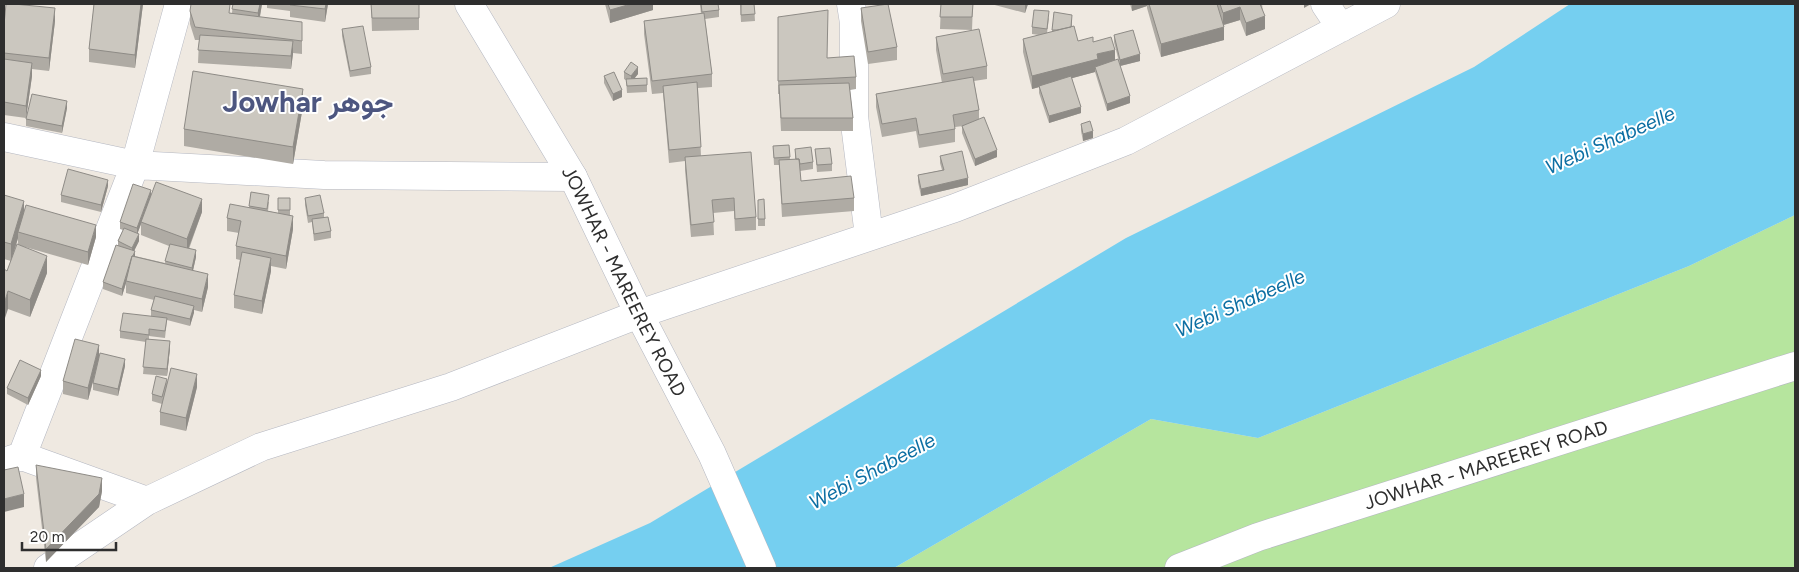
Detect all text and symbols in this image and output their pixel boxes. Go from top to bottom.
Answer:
district label: Jowhar جوهر [222,84,394,120]
water label: Webi Shabeelle [1541,101,1679,179]
street label: JOWHAR - MAREEREY ROAD [557,162,691,400]
water label: Webi Shabeelle [1171,264,1309,342]
street label: JOWHAR - MAREEREY ROAD [1361,415,1611,514]
water label: Webi Shabeelle [805,428,939,514]
scale bar [22,520,116,552]
text: 20 m [30,528,64,546]

